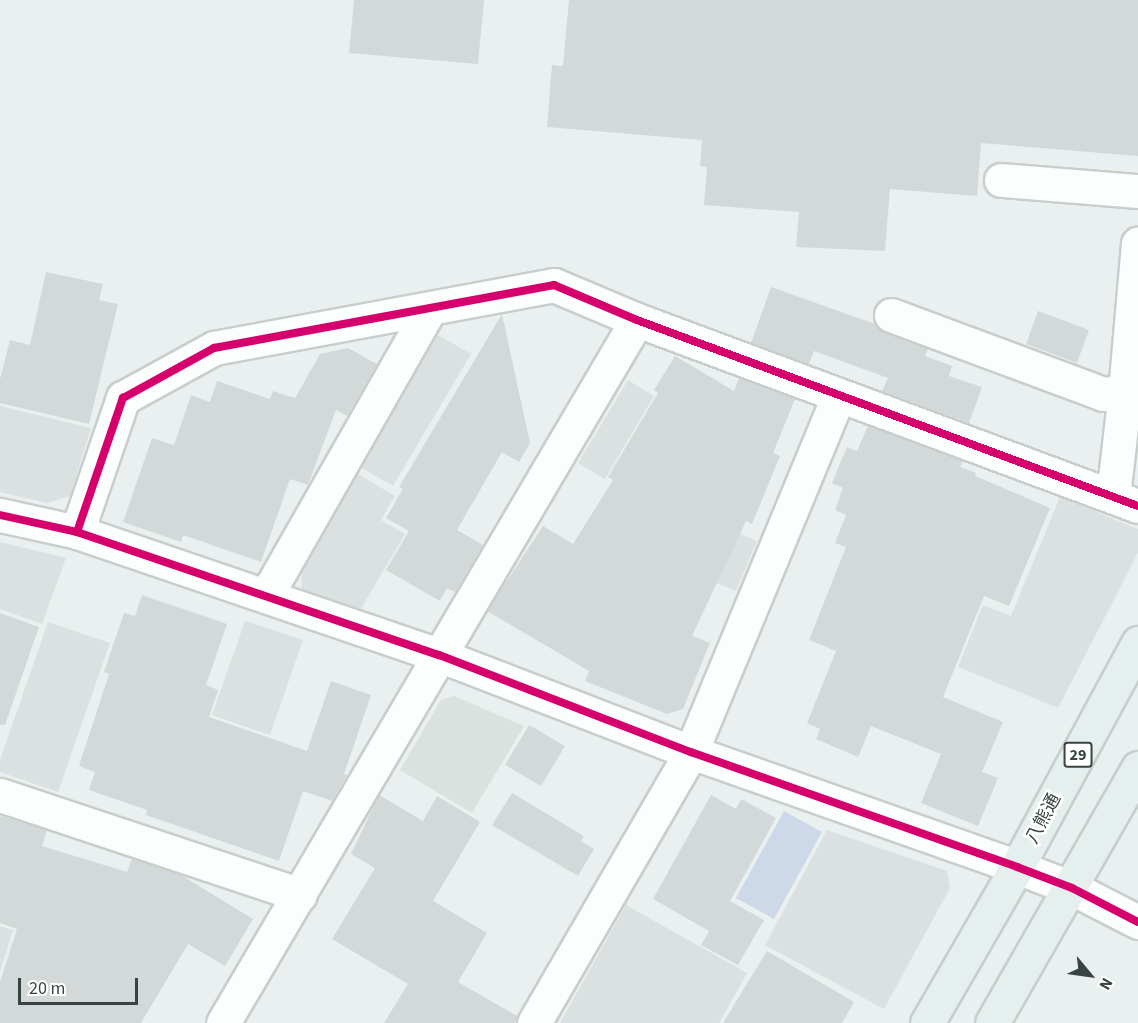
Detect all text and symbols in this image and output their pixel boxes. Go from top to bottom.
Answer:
road number: 29 [1063,742,1093,768]
street label: 八熊通 [1022,790,1066,848]
north arrow [1060,945,1120,1005]
scale bar [21,966,141,1004]
text: N [1094,974,1118,994]
text: 20 m [29,976,65,1001]

